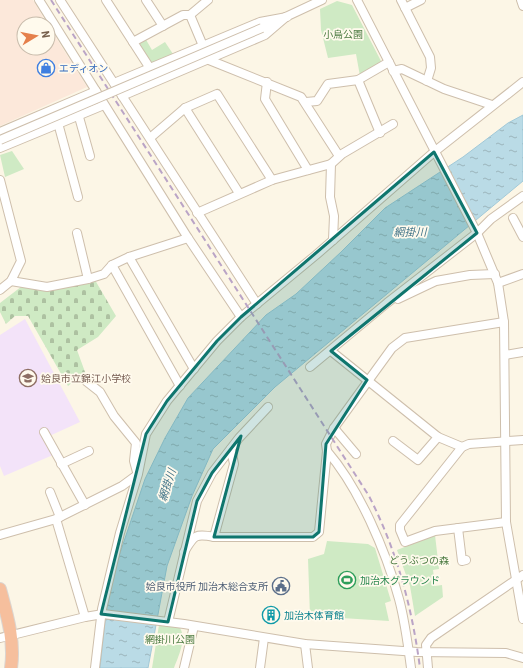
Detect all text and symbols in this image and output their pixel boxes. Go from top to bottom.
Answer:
north arrow [16,16,56,56]
park label: 小烏公園 [323,29,363,40]
text: N [38,30,52,39]
shop icon: エディオン [36,58,56,78]
place label: エディオン [59,63,108,74]
water label: 網掛川 [394,226,427,239]
school or university icon: 姶良市立錦江小学校 [18,368,38,388]
place label: 姶良市立錦江小学校 [41,373,131,384]
water label: 網掛川 [156,467,179,503]
park label: どうぶつの森 [389,555,449,566]
sports icon: 加治木グラウンド [337,570,357,590]
place label: 加治木グラウンド [360,575,440,586]
public building icon: 姶良市役所 加治木総合支所 [271,576,291,596]
place label: 姶良市役所 加治木総合支所 [146,581,268,592]
building icon: 加治木体育館 [261,605,281,625]
place label: 加治木体育館 [284,610,344,621]
park label: 網掛川公園 [145,634,195,645]

